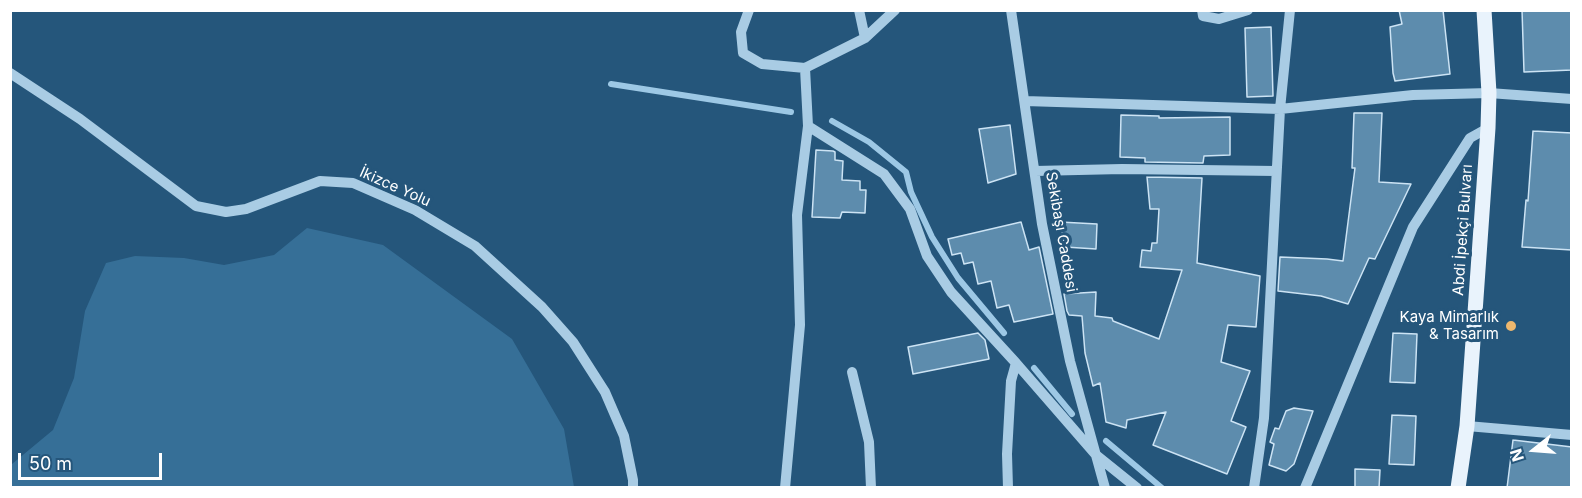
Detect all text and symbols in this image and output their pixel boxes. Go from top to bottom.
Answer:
street label: İkizce Yolu [357,163,433,211]
street label: Abdi İpekçi Bulvarı [1449,164,1477,296]
street label: Sekibaşı Caddesi [1042,170,1080,294]
place label: Kaya Mimarlık & Tasarım [1400,308,1499,343]
marker: Kaya Mimarlık & Tasarım [1504,319,1518,333]
north arrow [1504,420,1564,480]
scale bar [21,441,165,479]
text: N [1505,447,1528,464]
text: 50 m [29,453,72,474]

